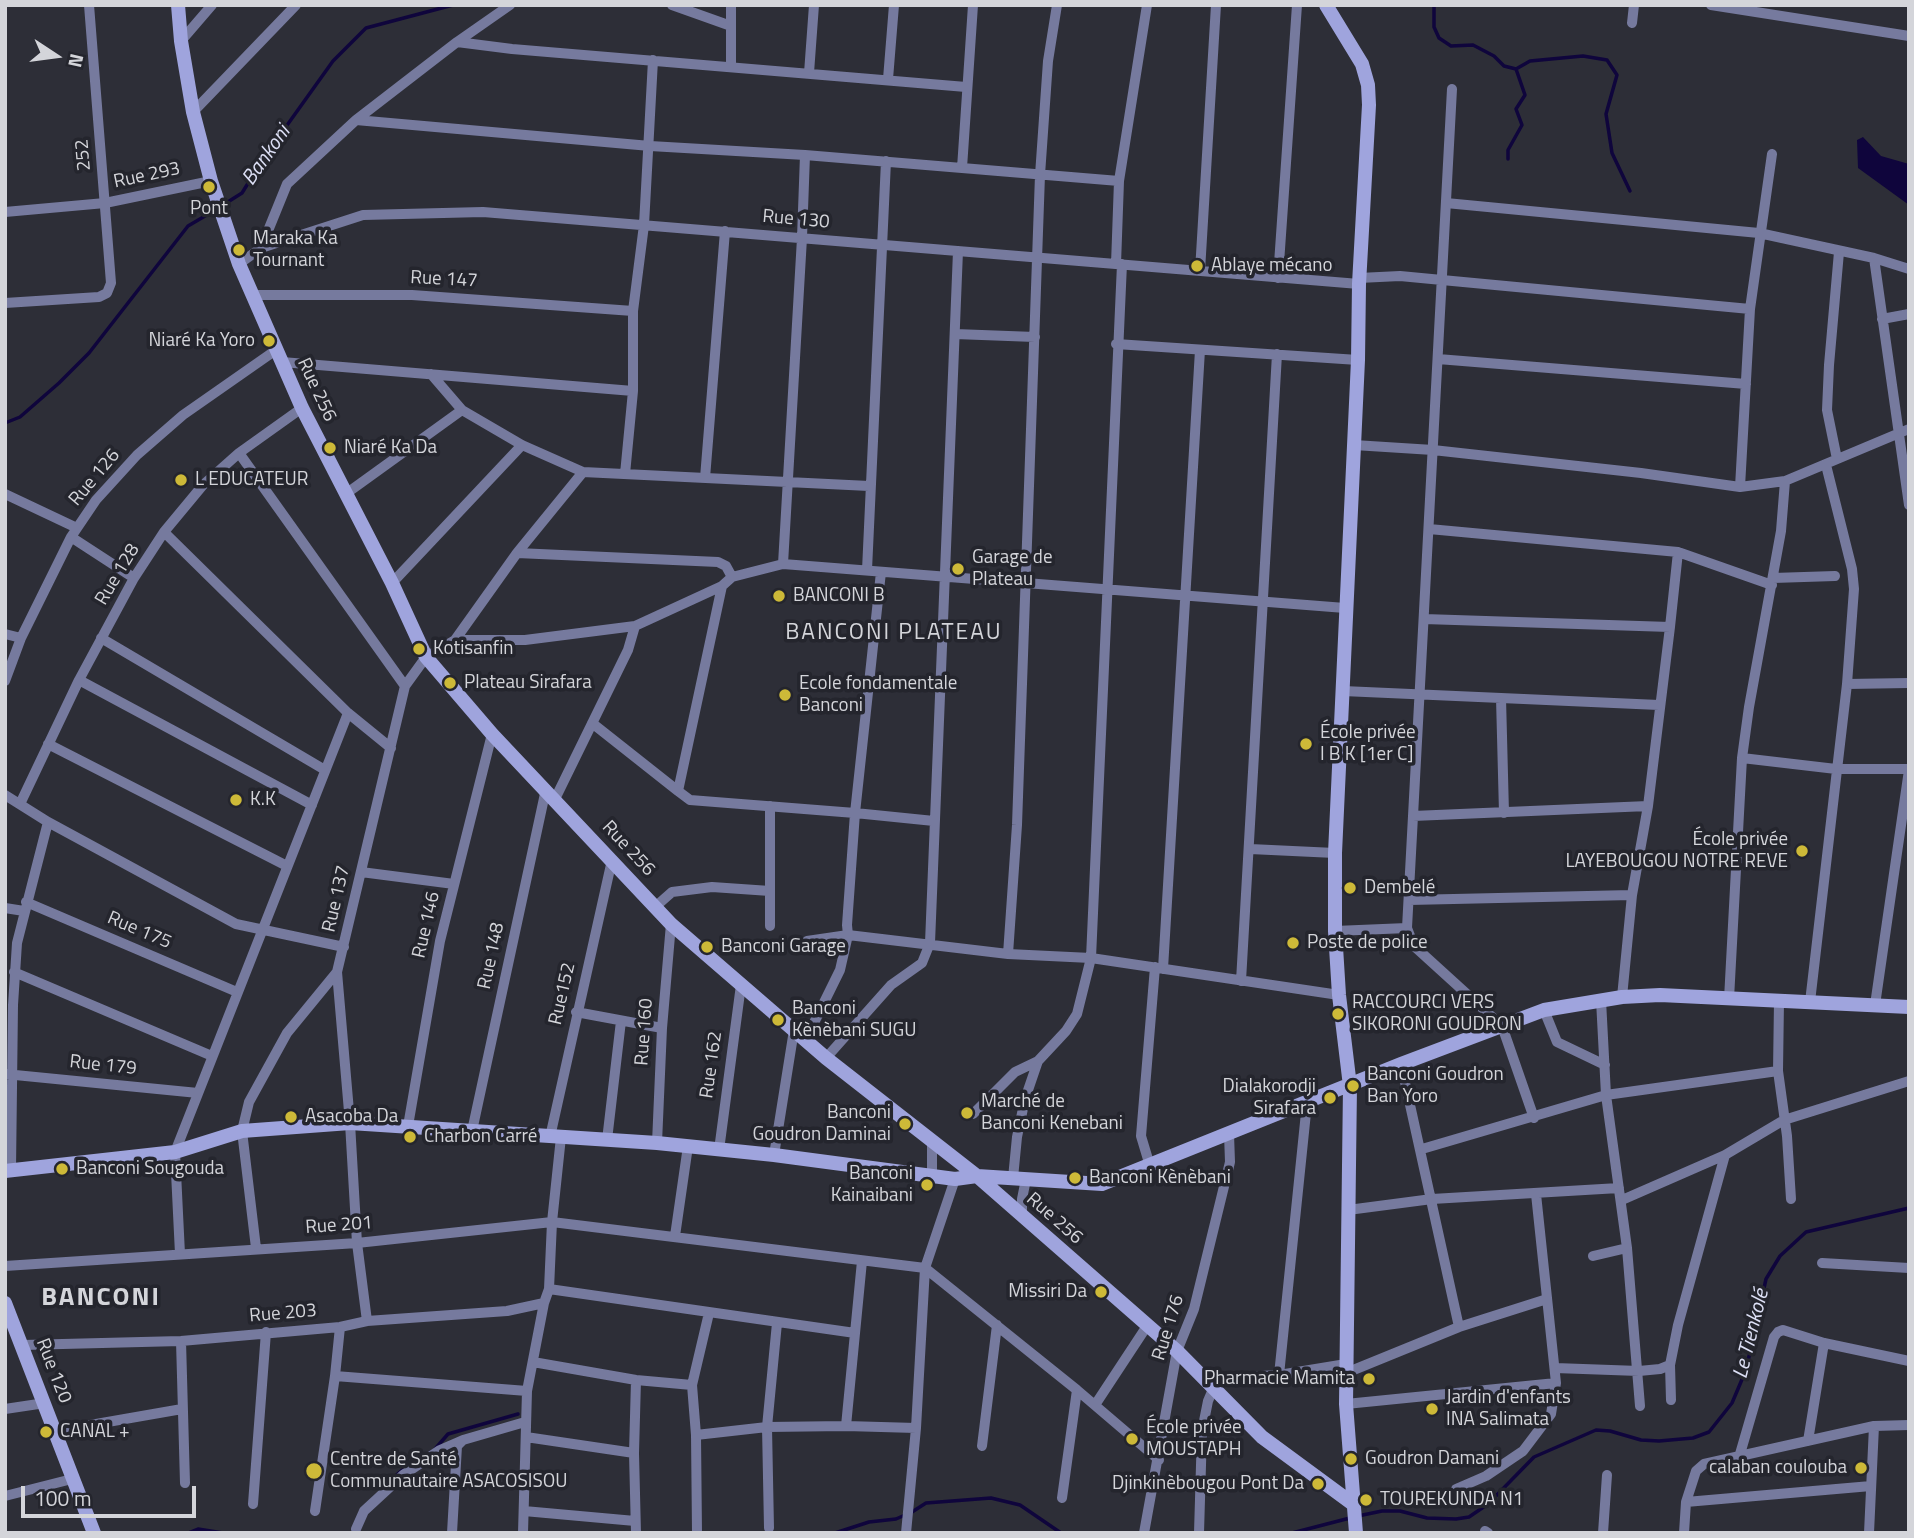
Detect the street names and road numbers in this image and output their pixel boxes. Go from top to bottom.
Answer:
street label: 252 [71,138,97,172]
street label: Rue 293 [112,158,182,194]
street label: Rue 130 [761,206,831,234]
street label: Rue 147 [410,267,478,293]
street label: Rue 256 [291,355,341,425]
street label: Rue 126 [65,445,125,511]
street label: Rue 128 [91,540,145,610]
street label: Rue 256 [597,817,659,881]
street label: Rue 137 [318,864,356,934]
street label: Rue 146 [408,890,446,960]
street label: Rue 175 [104,907,174,955]
street label: Rue 148 [474,921,510,991]
street label: Rue152 [545,961,581,1027]
street label: Rue 160 [631,998,659,1066]
street label: Rue 162 [696,1030,728,1100]
street label: Rue 179 [68,1051,138,1081]
street label: Rue 256 [1021,1188,1087,1250]
street label: Rue 201 [305,1212,373,1240]
street label: Rue 176 [1148,1292,1190,1364]
street label: Rue 203 [248,1300,318,1328]
street label: Rue 120 [30,1335,76,1407]

